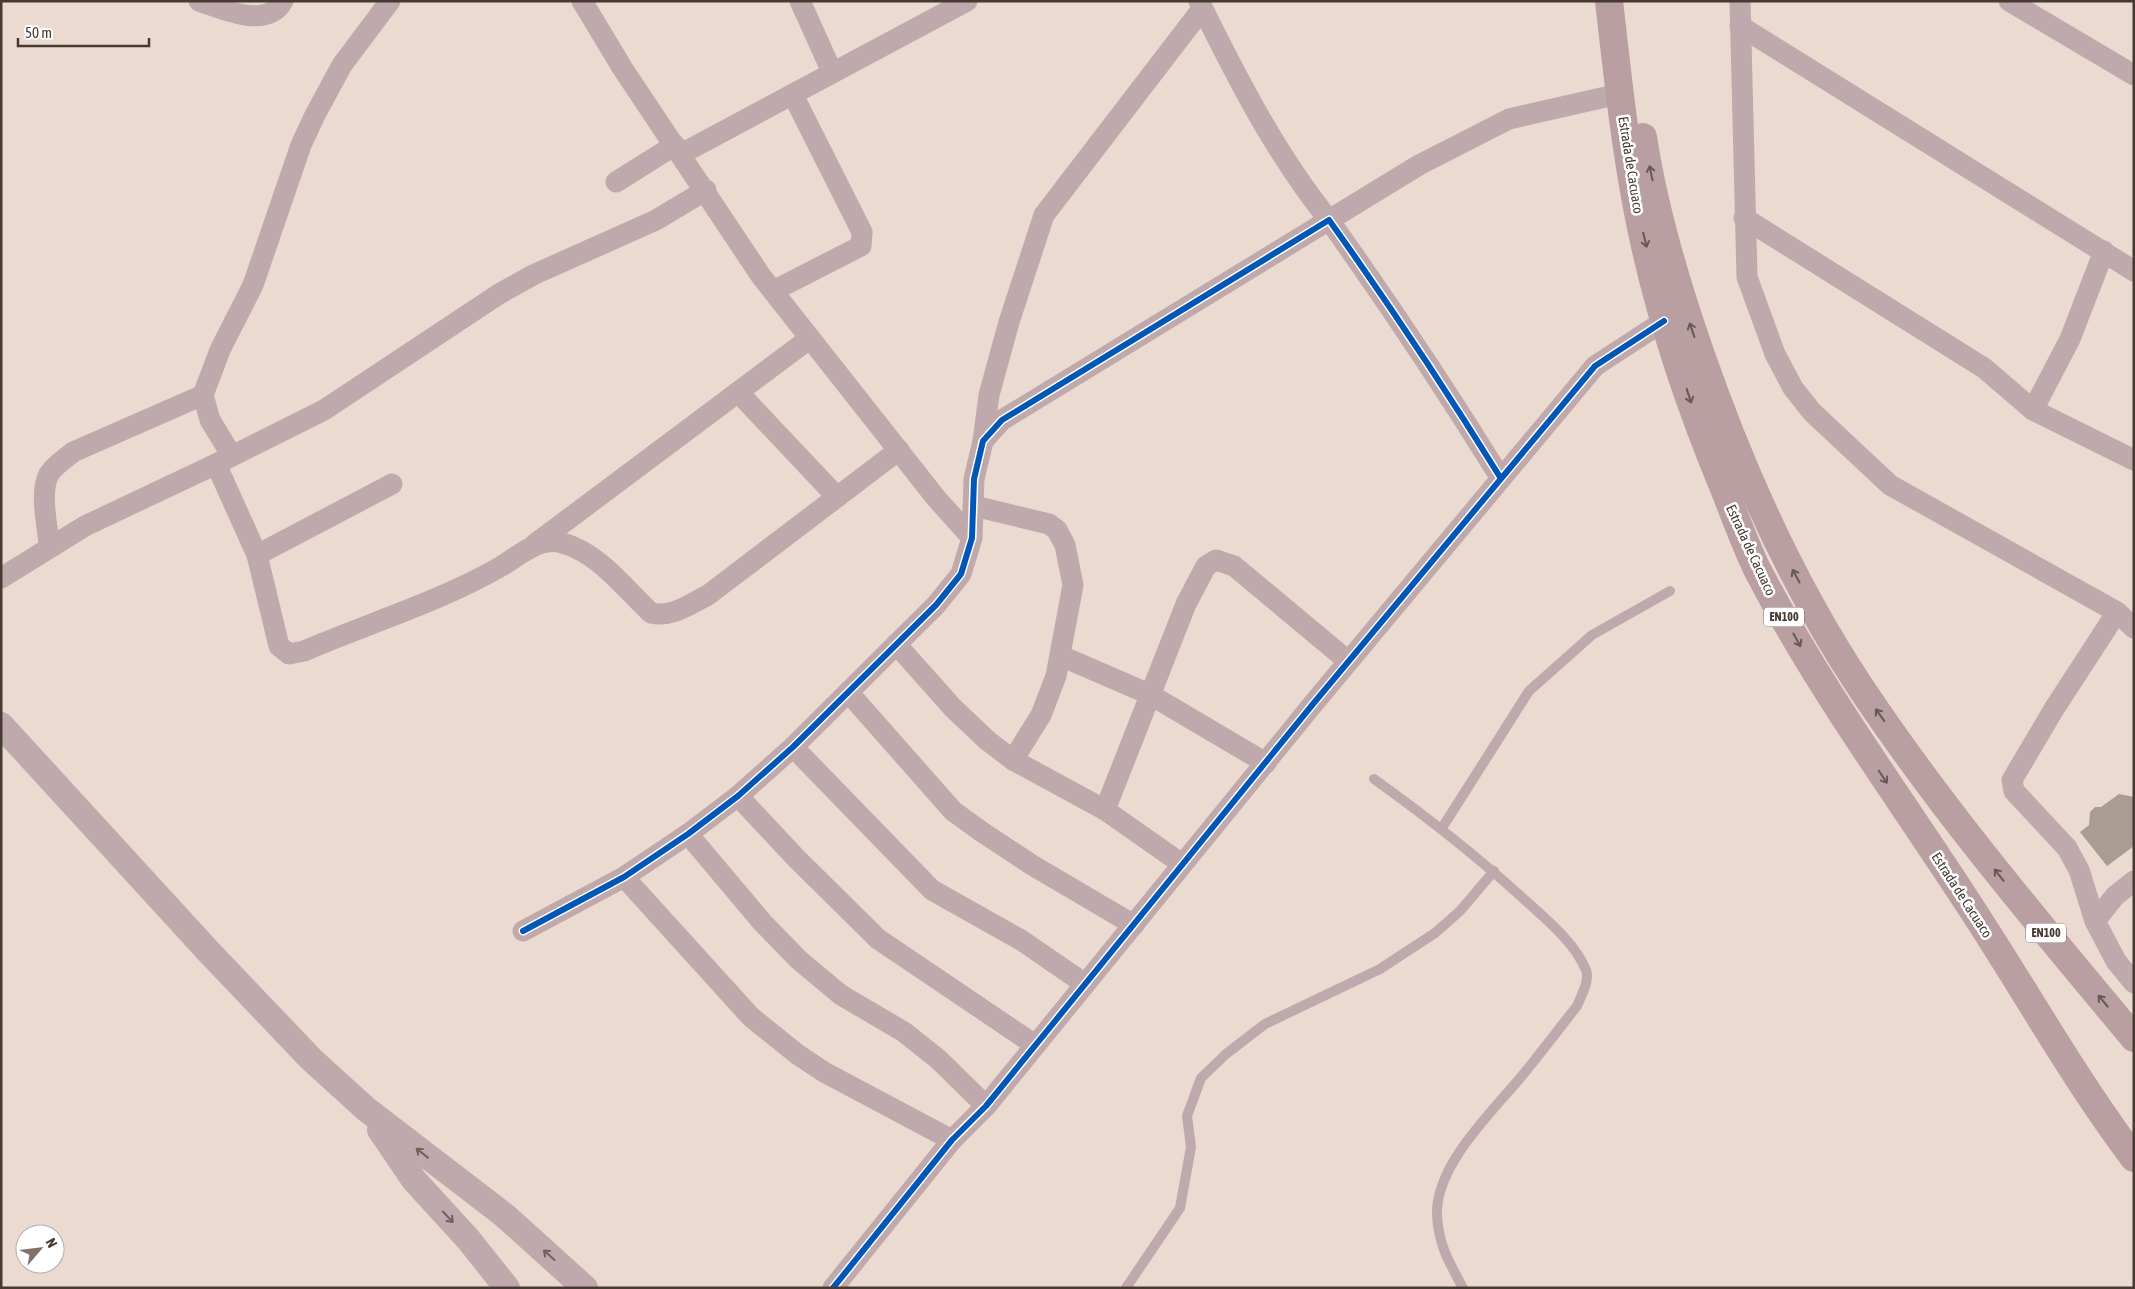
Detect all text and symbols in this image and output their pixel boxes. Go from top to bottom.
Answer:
scale bar [18,15,149,47]
text: 50 m [25,24,52,41]
street label: Estrada de Cacuaco [1615,115,1647,215]
one-way arrow [1646,165,1655,181]
one-way arrow [1640,231,1650,247]
one-way arrow [1687,322,1697,338]
one-way arrow [1685,388,1694,403]
street label: Estrada de Cacuaco [1723,502,1779,598]
one-way arrow [1791,569,1800,584]
road number: EN100 [1764,608,1804,626]
one-way arrow [1793,632,1802,647]
one-way arrow [1875,708,1885,722]
one-way arrow [1878,770,1888,784]
street label: Estrada de Cacuaco [1929,849,1995,941]
one-way arrow [1994,869,2005,882]
road number: EN100 [2026,924,2066,942]
one-way arrow [2097,994,2108,1007]
one-way arrow [416,1148,429,1159]
one-way arrow [442,1211,454,1223]
north arrow [15,1224,65,1274]
text: N [42,1235,60,1250]
one-way arrow [542,1249,555,1261]

